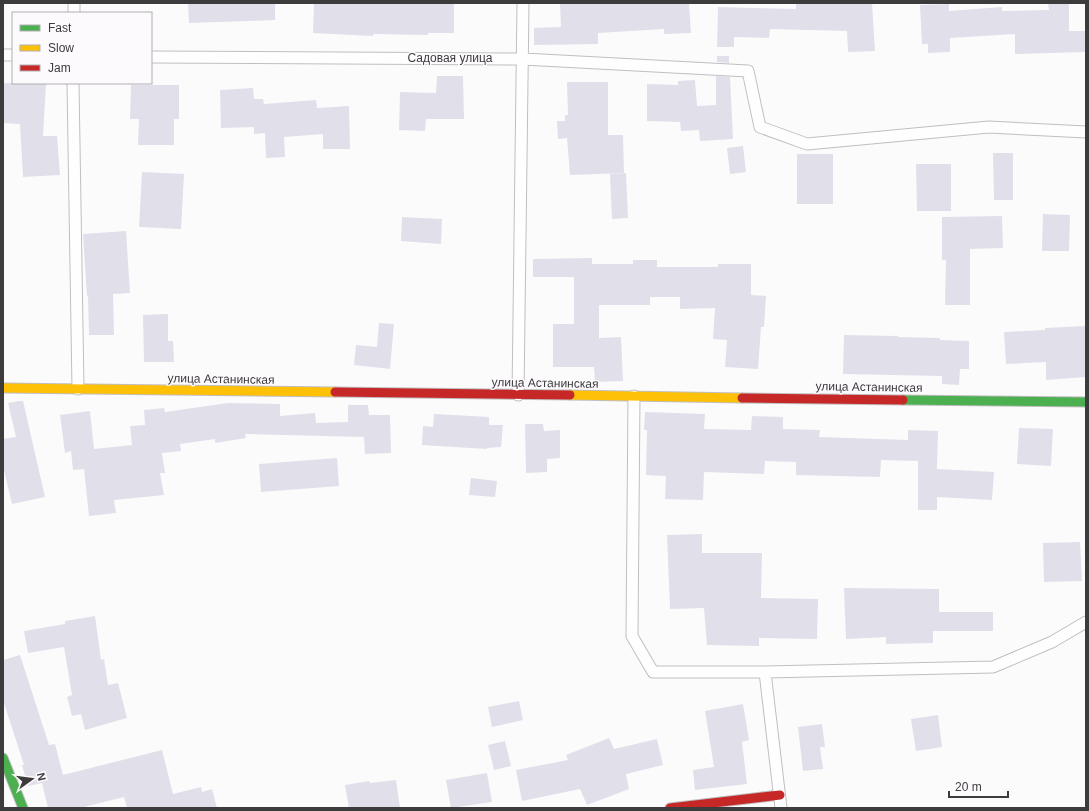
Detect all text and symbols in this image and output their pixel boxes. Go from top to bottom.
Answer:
legend [12,12,152,84]
text: Fast [48,21,72,35]
text: Slow [48,41,74,55]
street label: Садовая улица [408,51,493,65]
text: Jam [48,61,71,75]
street label: улица Астанинская [167,371,275,387]
street label: улица Астанинская [491,375,599,391]
street label: улица Астанинская [815,379,923,395]
north arrow [12,759,52,799]
text: N [35,771,48,782]
scale bar [949,773,1008,799]
text: 20 m [955,780,982,794]

